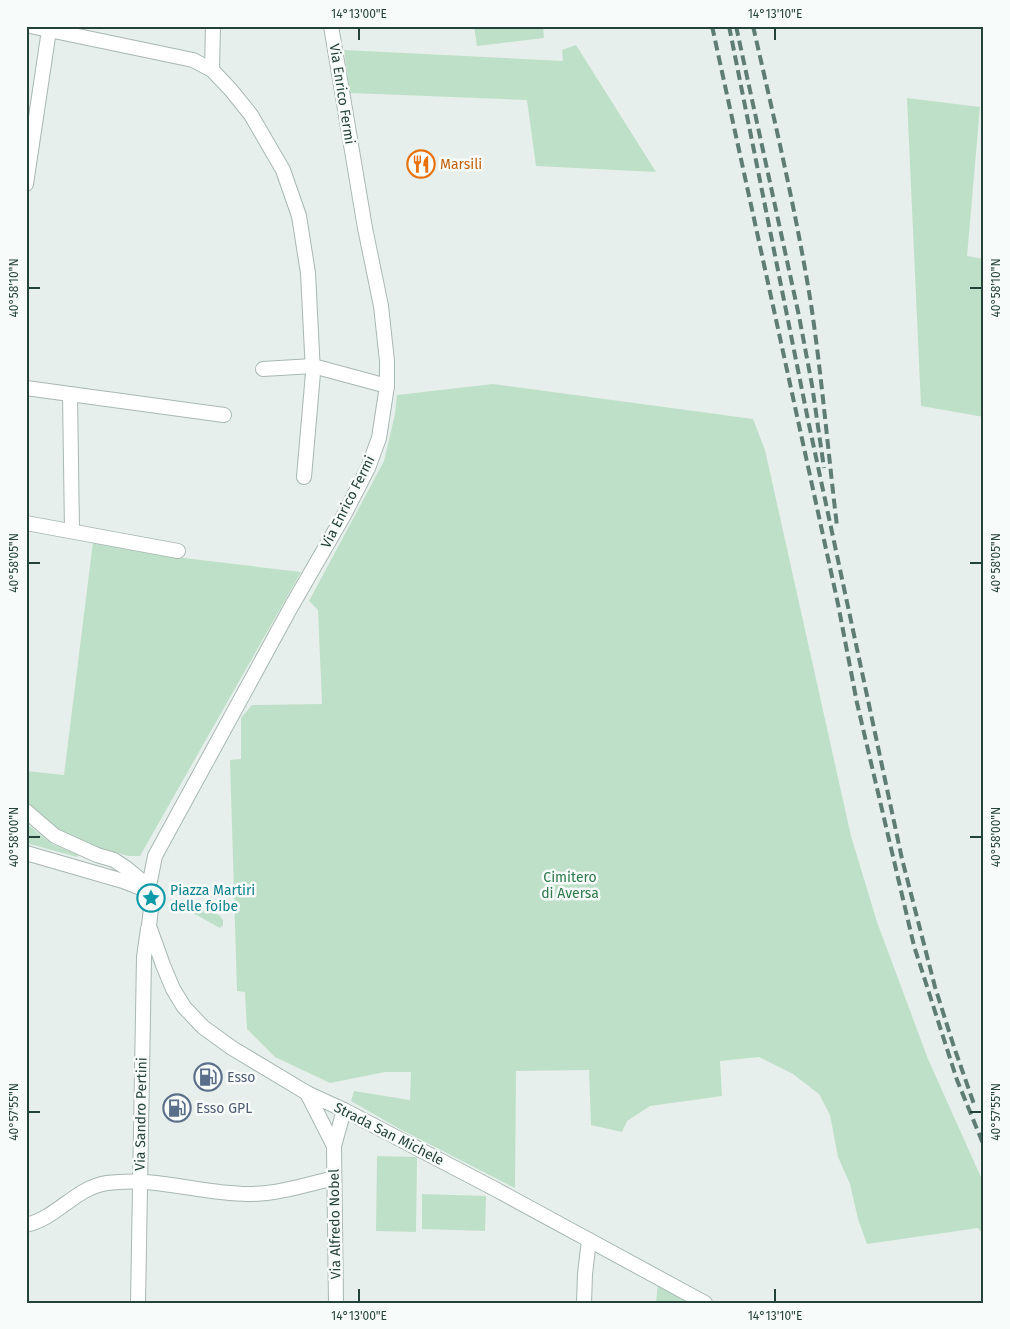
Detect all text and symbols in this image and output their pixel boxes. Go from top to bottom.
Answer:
text: 14°13'00"E [331,7,387,21]
text: 14°13'10"E [748,7,802,21]
street label: Via Enrico Fermi [326,42,358,146]
restaurant icon: Marsili [406,149,436,179]
place label: Marsili [440,156,482,173]
text: 40°58'10"N [7,258,21,318]
text: 40°58'10"N [989,258,1003,318]
street label: Via Enrico Fermi [317,453,379,551]
text: 40°58'05"N [7,533,21,593]
text: 40°58'05"N [989,533,1003,593]
text: 40°58'00"N [7,807,21,867]
text: 40°58'00"N [989,807,1003,867]
park label: Cimitero di Aversa [541,869,599,902]
place label: Piazza Martiri delle foibe [170,882,255,915]
place icon: Piazza Martiri delle foibe [136,883,166,913]
street label: Via Sandro Pertini [132,1057,150,1171]
fuel station icon: Esso [193,1062,223,1092]
place label: Esso [227,1069,256,1086]
text: 40°57'55"N [7,1083,21,1141]
text: 40°57'55"N [989,1083,1003,1141]
fuel station icon: Esso GPL [162,1093,192,1123]
street label: Strada San Michele [331,1099,447,1169]
place label: Esso GPL [196,1100,252,1117]
street label: Via Alfredo Nobel [326,1169,344,1279]
text: 14°13'00"E [331,1309,387,1323]
text: 14°13'10"E [748,1309,802,1323]

